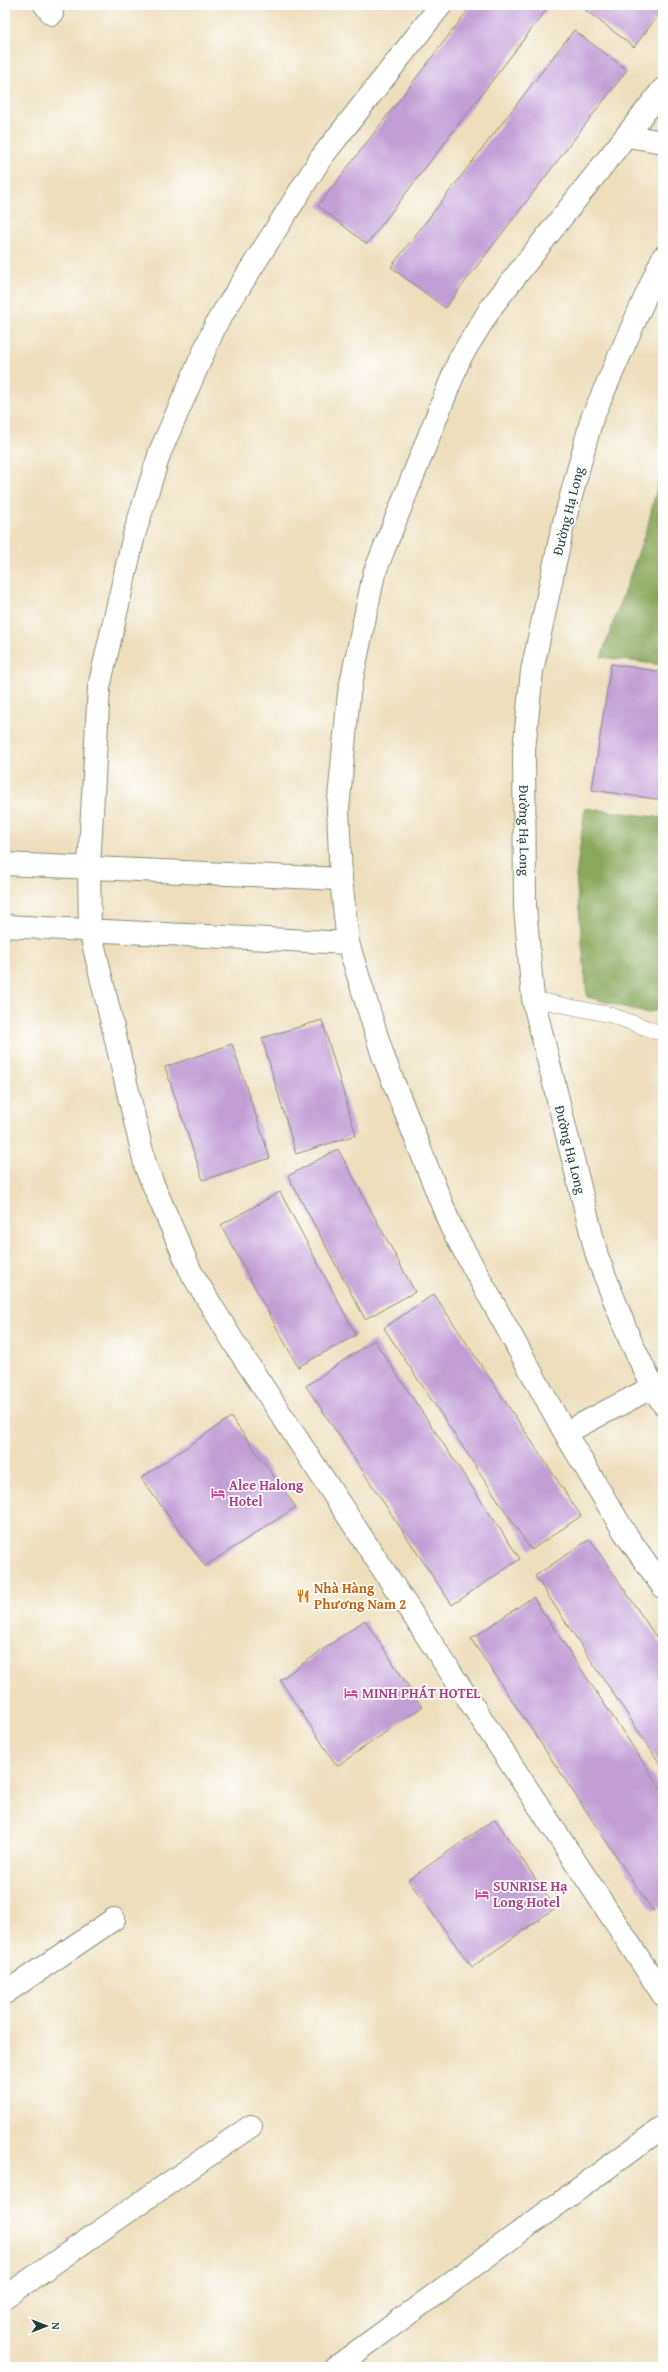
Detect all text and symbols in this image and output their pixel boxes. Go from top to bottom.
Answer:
street label: Đường Hạ Long [547,464,589,557]
street label: Đường Hạ Long [514,785,535,876]
street label: Đường Hạ Long [550,1103,591,1196]
place label: Alee Halong Hotel [229,1475,304,1511]
hotel icon: Alee Halong Hotel [210,1485,226,1501]
place label: Nhà Hàng Phương Nam 2 [314,1578,406,1614]
restaurant icon: Nhà Hàng Phương Nam 2 [295,1588,311,1604]
place label: MINH PHÁT HOTEL [362,1683,481,1703]
hotel icon: MINH PHÁT HOTEL [343,1685,359,1701]
place label: SUNRISE Hạ Long Hotel [493,1876,568,1912]
hotel icon: SUNRISE Hạ Long Hotel [474,1886,490,1902]
north arrow [26,2306,66,2346]
text: N [48,2322,64,2330]

